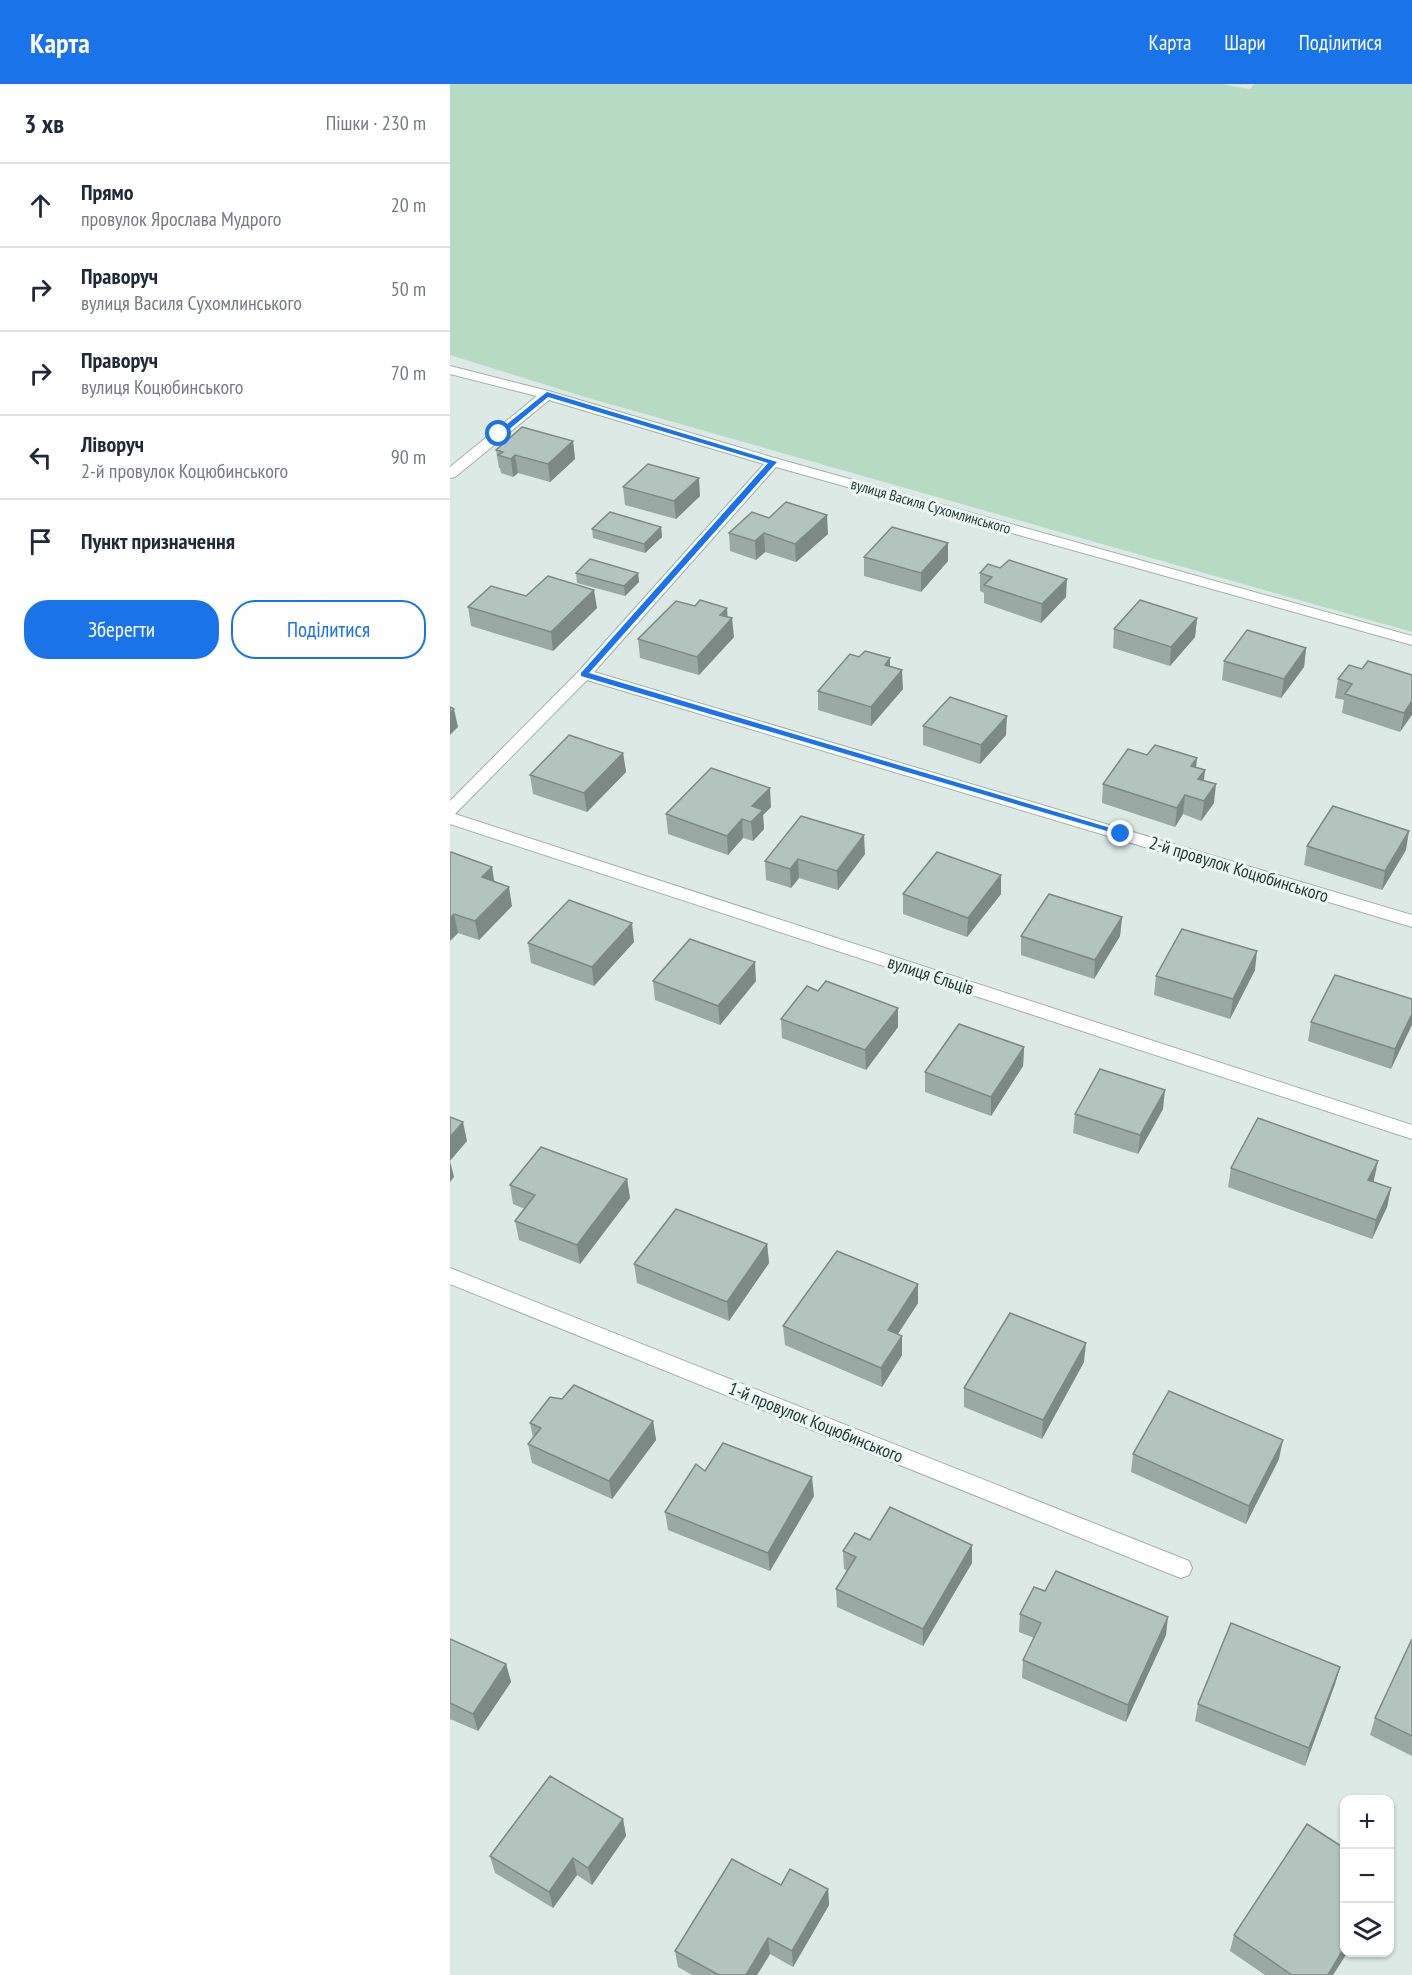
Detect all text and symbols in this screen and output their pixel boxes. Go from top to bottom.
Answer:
text: Карта [30,24,90,61]
text: Карта [1149,29,1191,56]
text: Шари [1224,29,1266,56]
text: Поділитися [1299,29,1382,56]
text: 3 хв [24,107,64,140]
text: Пішки · 230 m [326,110,426,136]
text: Прямо [81,178,134,206]
icon: ahead [24,189,57,222]
text: 20 m [391,192,426,218]
text: провулок Ярослава Мудрого [81,206,281,232]
text: Праворуч [81,262,158,290]
icon: right [24,273,57,306]
text: 50 m [391,276,426,302]
text: вулиця Василя Сухомлинського [81,290,302,316]
text: Праворуч [81,346,158,374]
icon: right [24,357,57,390]
text: 70 m [391,360,426,386]
text: вулиця Коцюбинського [81,374,243,400]
route start [485,420,511,446]
text: Ліворуч [81,430,144,458]
icon: left [24,441,57,474]
text: 90 m [391,444,426,470]
text: 2-й провулок Коцюбинського [81,458,288,484]
street label: вулиця Василя Сухомлинського [849,474,1013,538]
icon: arrive [24,525,57,558]
text: Пункт призначення [81,527,235,555]
button: Зберегти [24,600,219,659]
button: Поділитися [231,600,426,659]
route end [1107,820,1133,846]
street label: 2-й провулок Коцюбинського [1146,831,1332,907]
street label: вулиця Єльців [885,950,977,1000]
street label: 1-й провулок Коцюбинського [725,1376,907,1468]
map controls [1340,1795,1394,1957]
button: + [1340,1795,1394,1849]
button: − [1340,1849,1394,1903]
button: layers [1340,1903,1394,1957]

